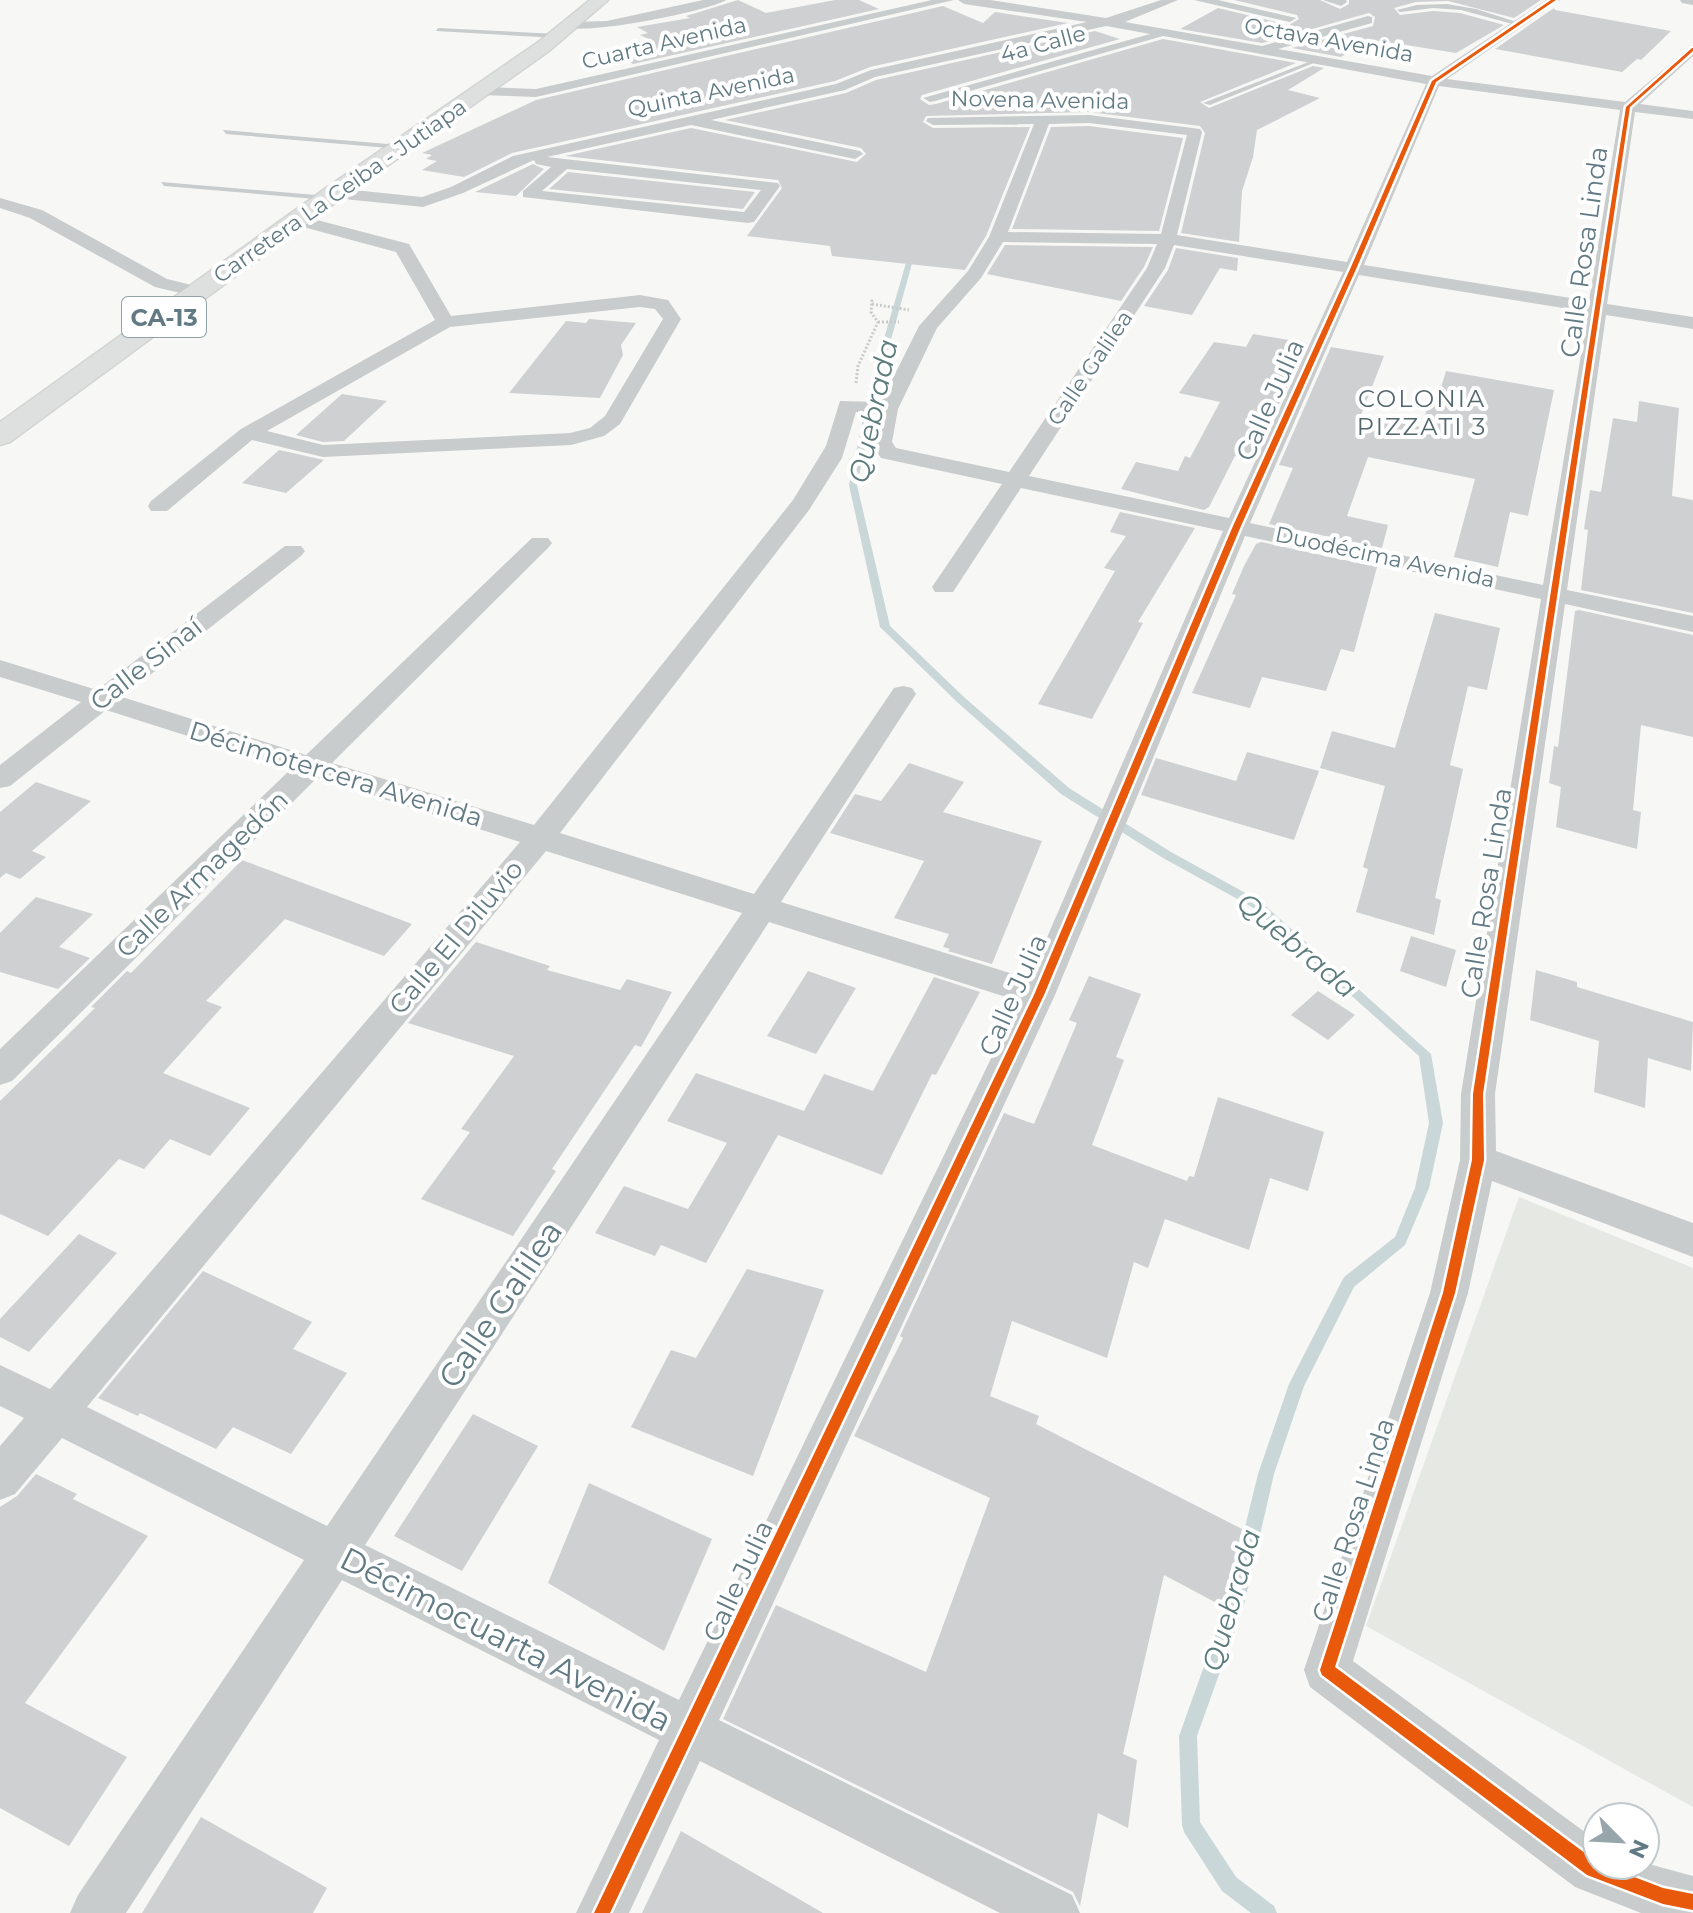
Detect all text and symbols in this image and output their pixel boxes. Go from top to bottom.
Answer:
street label: Cuarta Avenida [579,11,749,75]
street label: Octava Avenida [1242,12,1416,68]
street label: 4a Calle [997,20,1089,68]
street label: Quinta Avenida [625,61,797,123]
street label: Novena Avenida [950,85,1130,115]
street label: Carretera La Ceiba - Jutiapa [208,93,472,289]
street label: Calle Rosa Linda [1553,144,1615,360]
road number: CA-13 [122,297,206,337]
street label: Calle Galilea [1042,305,1138,431]
street label: Calle Julia [1229,334,1311,466]
water label: Quebrada [841,336,905,486]
district label: COLONIA PIZZATI 3 [1357,384,1487,441]
street label: Duodécima Avenida [1273,521,1497,593]
street label: Calle Sinaí [84,610,209,718]
street label: Décimotercera Avenida [186,714,486,834]
street label: Calle Armagedón [109,784,295,964]
street label: Calle Rosa Linda [1454,785,1518,1001]
street label: Calle El Diluvio [382,853,530,1021]
water label: Quebrada [1230,885,1364,1005]
street label: Calle Julia [972,929,1054,1061]
street label: Calle Galilea [430,1213,570,1395]
street label: Calle Rosa Linda [1305,1414,1401,1626]
street label: Calle Julia [696,1515,780,1647]
water label: Quebrada [1195,1525,1267,1675]
street label: Décimocuarta Avenida [334,1538,678,1740]
north arrow [1581,1801,1661,1881]
text: N [1623,1835,1655,1863]

